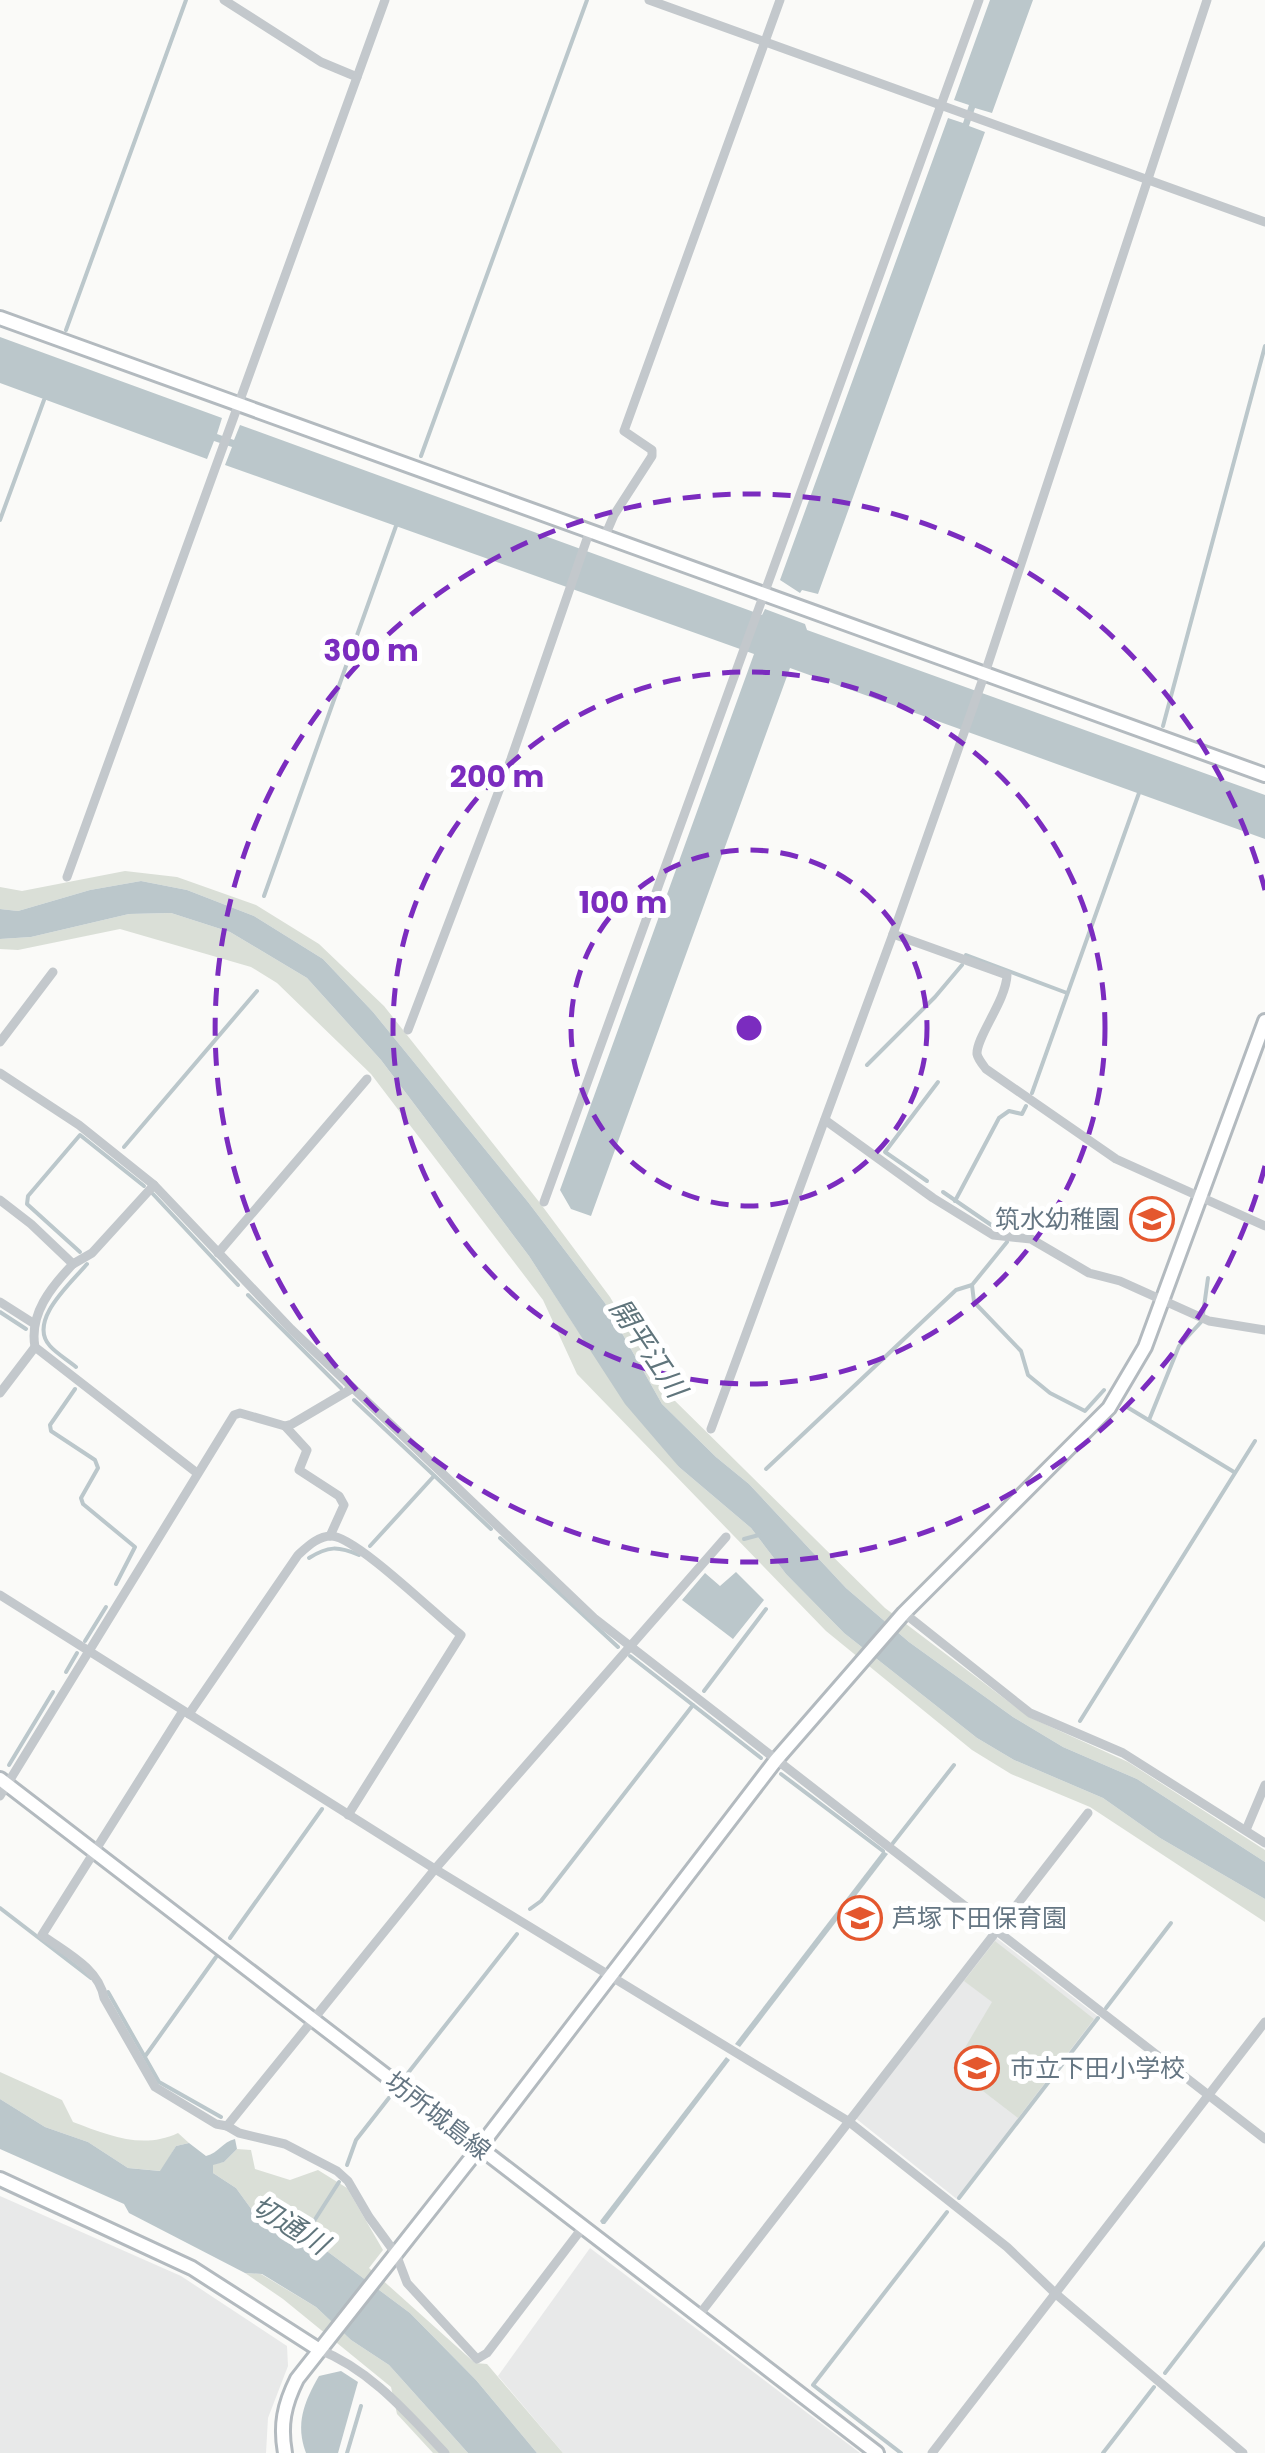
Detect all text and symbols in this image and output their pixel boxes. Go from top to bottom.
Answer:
text: 300 m [323,629,419,672]
text: 200 m [450,755,544,798]
text: 100 m [579,881,667,924]
centre of rings [731,1010,767,1046]
school or university icon: 筑水幼稚園 [1129,1196,1175,1242]
place label: 筑水幼稚園 [995,1202,1120,1237]
water label: 開平江川 [601,1291,697,1408]
school or university icon: 芦塚下田保育園 [837,1895,883,1941]
place label: 芦塚下田保育園 [892,1901,1067,1936]
school or university icon: 市立下田小学校 [954,2045,1000,2091]
place label: 市立下田小学校 [1010,2051,1185,2086]
street label: 坊所城島線 [378,2064,498,2168]
water label: 切通川 [244,2186,338,2265]

